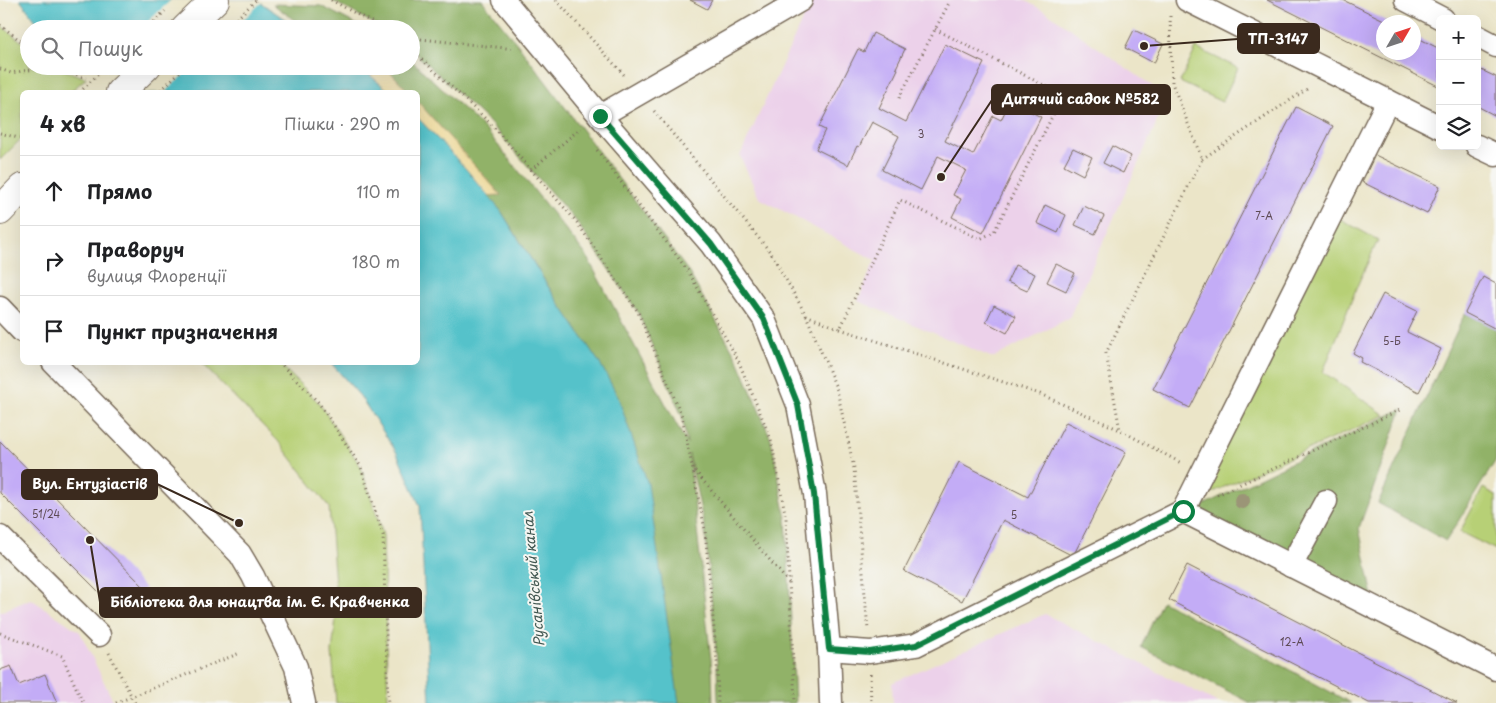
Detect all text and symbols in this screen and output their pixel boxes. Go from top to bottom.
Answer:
north arrow [1376,15,1421,60]
map controls [1436,15,1481,150]
button: + [1436,15,1481,60]
search box [20,20,420,75]
callout: ТП-3147 [1238,24,1319,53]
text: ТП-3147 [1248,28,1308,49]
icon: search [38,34,66,62]
text: Пошук [78,34,143,62]
button: − [1436,60,1481,105]
callout: Дитячий садок №582 [992,85,1170,114]
text: Дитячий садок №582 [1001,88,1160,109]
route end [589,105,612,128]
button: layers [1436,105,1481,150]
text: 4 хв [40,107,86,139]
text: Пішки · 290 m [284,111,400,135]
house number: 3 [918,126,924,141]
icon: ahead [40,177,68,205]
text: Прямо [87,177,152,205]
text: 110 m [357,179,400,203]
house number: 7-А [1255,208,1273,223]
text: Праворуч [87,235,184,263]
icon: right [40,247,68,275]
text: 180 m [352,249,400,273]
text: вулиця Флоренції [87,263,226,287]
icon: arrive [40,317,68,345]
text: Пункт призначення [87,317,278,345]
house number: 5-Б [1383,333,1401,348]
callout: Вул. Ентузіастів [22,470,157,499]
text: Вул. Ентузіастів [32,473,148,494]
route start [1172,500,1195,523]
house number: 51/24 [32,506,60,521]
house number: 5 [1011,507,1017,522]
water label: Русанівський канал [517,510,549,647]
callout: Бібліотека для юнацтва ім. Є. Кравченка [100,588,421,617]
text: Бібліотека для юнацтва ім. Є. Кравченка [110,591,410,612]
house number: 12-А [1280,634,1304,649]

